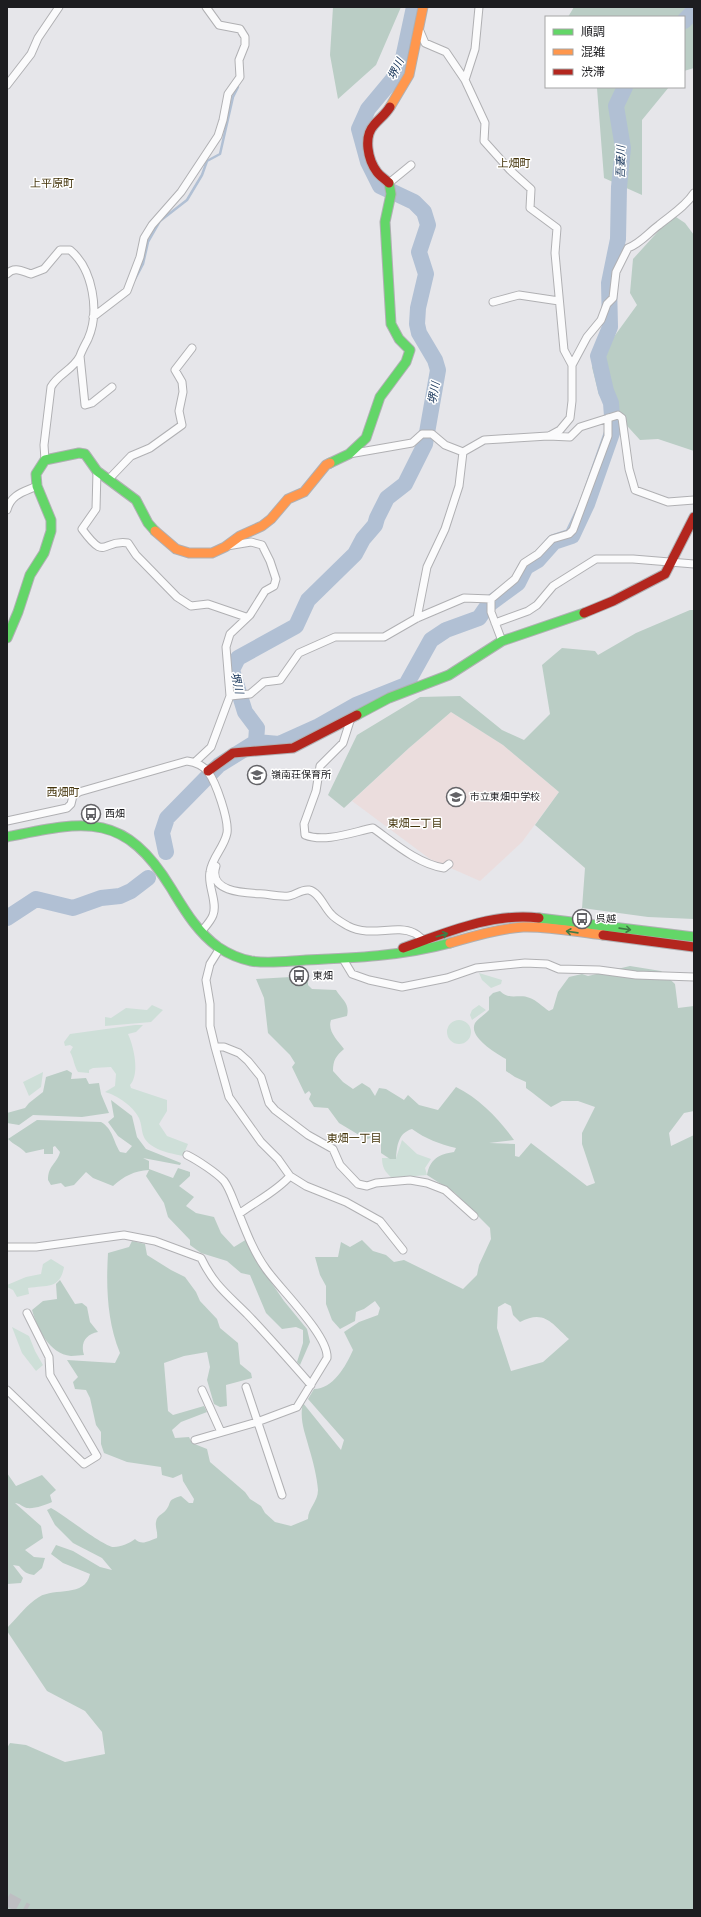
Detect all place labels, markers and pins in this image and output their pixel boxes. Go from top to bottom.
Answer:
school or university icon: 嶺南荘保育所 [246,764,268,786]
place label: 嶺南荘保育所 [271,769,331,781]
school or university icon: 市立東畑中学校 [445,786,467,808]
place label: 市立東畑中学校 [470,791,540,803]
bus stop icon: 西畑 [80,803,102,825]
place label: 西畑 [105,808,125,820]
bus stop icon: 呉越 [571,908,593,930]
place label: 呉越 [596,913,616,925]
bus stop icon: 東畑 [288,965,310,987]
place label: 東畑 [313,970,333,982]

